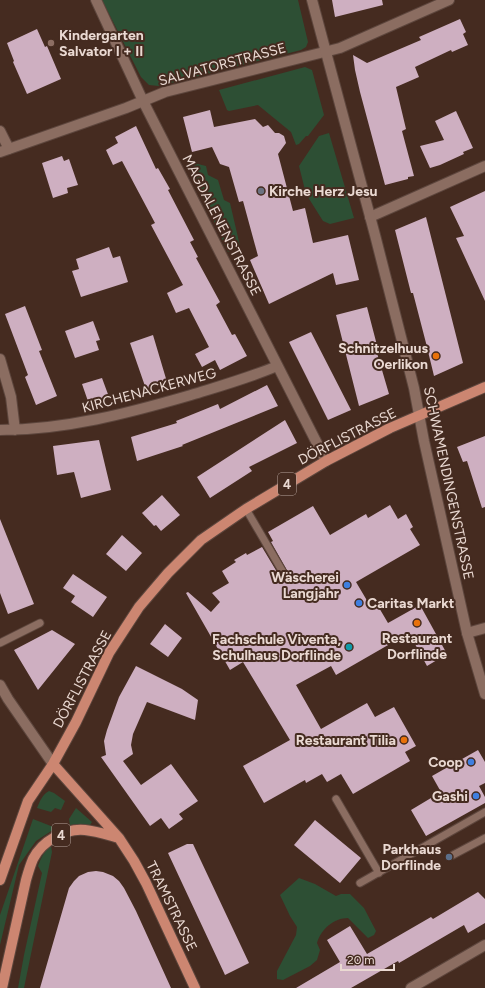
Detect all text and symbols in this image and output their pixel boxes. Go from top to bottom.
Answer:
place label: Kindergarten Salvator I + II [59,27,144,60]
marker: Kindergarten Salvator I + II [46,38,56,48]
street label: SALVATORSTRASSE [157,39,288,90]
street label: MAGDALENENSTRASSE [178,152,265,299]
place label: Kirche Herz Jesu [269,183,378,200]
marker: Kirche Herz Jesu [256,186,266,196]
place label: Schnitzelhuus Oerlikon [338,340,428,373]
marker: Schnitzelhuus Oerlikon [431,351,441,361]
street label: KIRCHENACKERWEG [80,364,218,417]
street label: SCHWAMENDINGENSTRASSE [420,385,477,581]
street label: DÖRFLISTRASSE [295,404,399,469]
road number: 4 [278,473,296,495]
place label: Wäscherei Langjahr [271,569,340,602]
marker: Wäscherei Langjahr [342,580,352,590]
place label: Caritas Markt [367,595,455,612]
marker: Caritas Markt [354,598,364,608]
marker: Restaurant Dorflinde [412,618,422,628]
street label: DÖRFLISTRASSE [50,628,115,731]
place label: Restaurant Dorflinde [382,630,453,663]
place label: Fachschule Viventa, Schulhaus Dorflinde [212,631,341,664]
marker: Fachschule Viventa, Schulhaus Dorflinde [344,642,354,652]
place label: Restaurant Tilia [296,732,396,749]
marker: Restaurant Tilia [399,735,409,745]
place label: Coop [428,754,463,771]
marker: Coop [466,757,476,767]
place label: Gashi [432,788,468,805]
marker: Gashi [471,791,481,801]
road number: 4 [52,824,70,846]
place label: Parkhaus Dorflinde [381,841,441,874]
marker: Parkhaus Dorflinde [444,852,454,862]
street label: TRAMSTRASSE [142,858,201,954]
scale bar [341,946,394,972]
text: 20 m [347,953,375,967]

